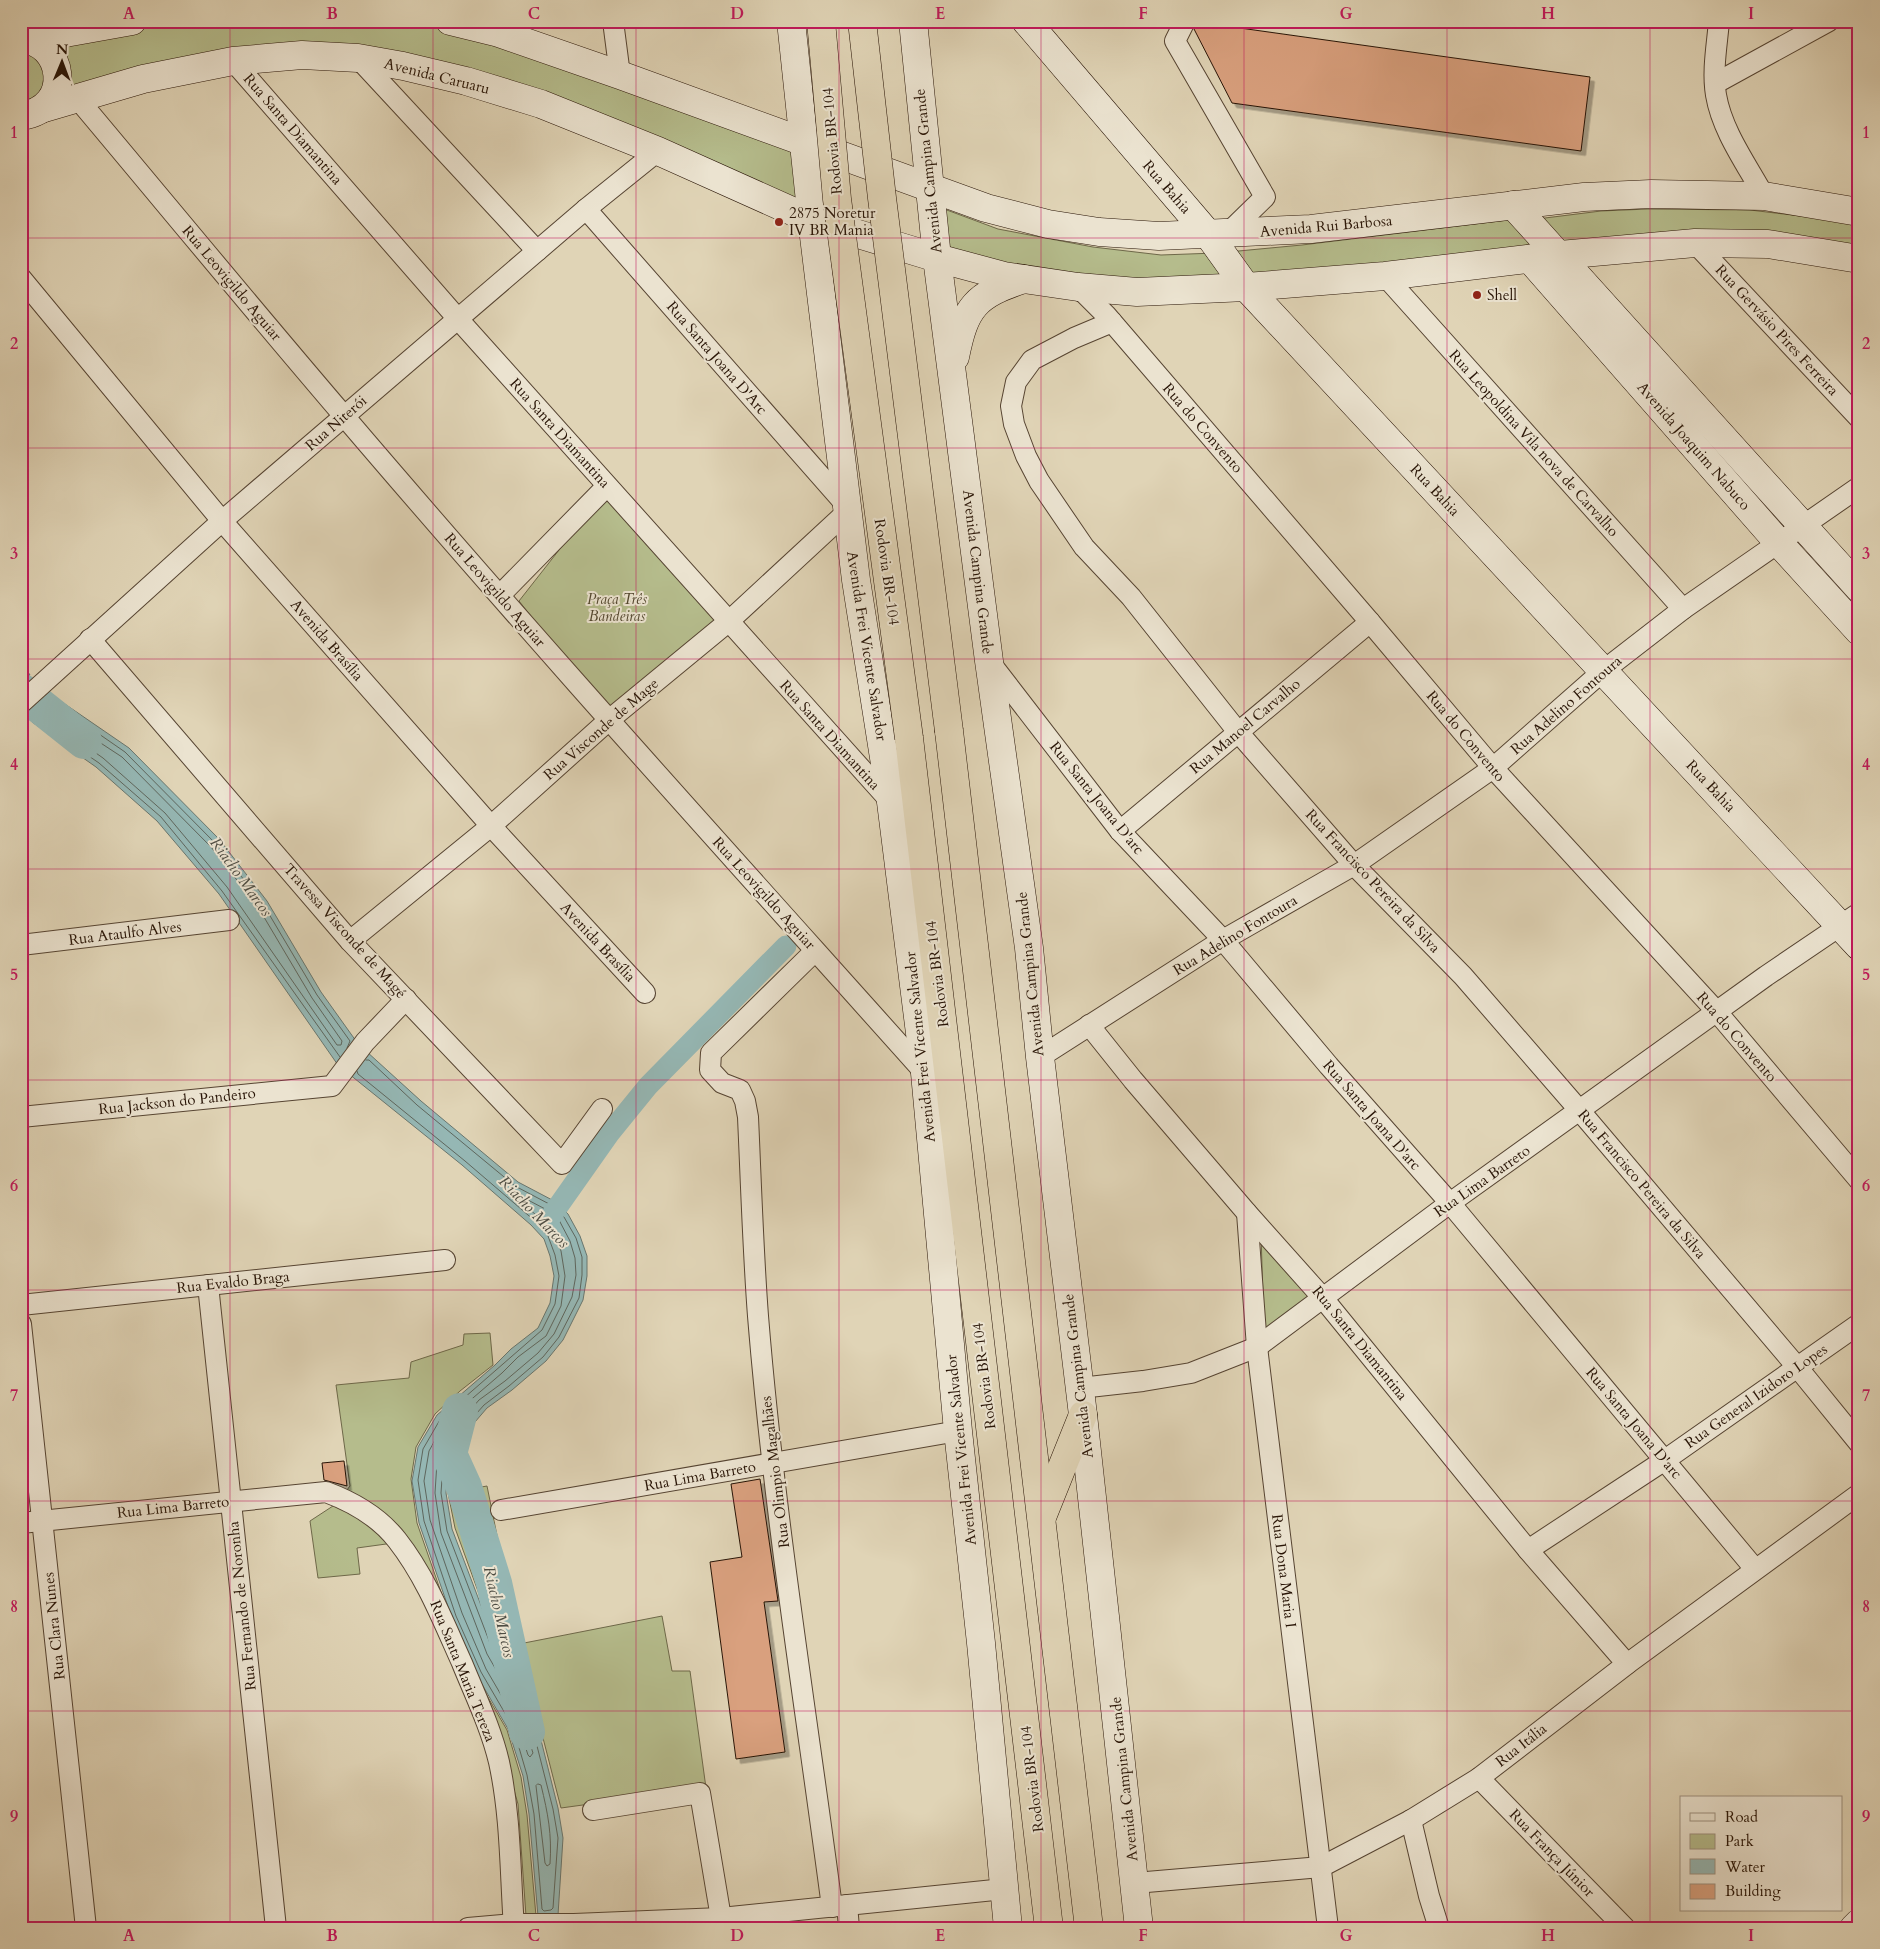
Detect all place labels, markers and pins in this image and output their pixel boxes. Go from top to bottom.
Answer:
place label: 2875 Noretur IV BR Mania [789,203,876,240]
marker: 2875 Noretur IV BR Mania [773,216,785,228]
place label: Shell [1487,285,1517,305]
marker: Shell [1471,289,1483,301]

